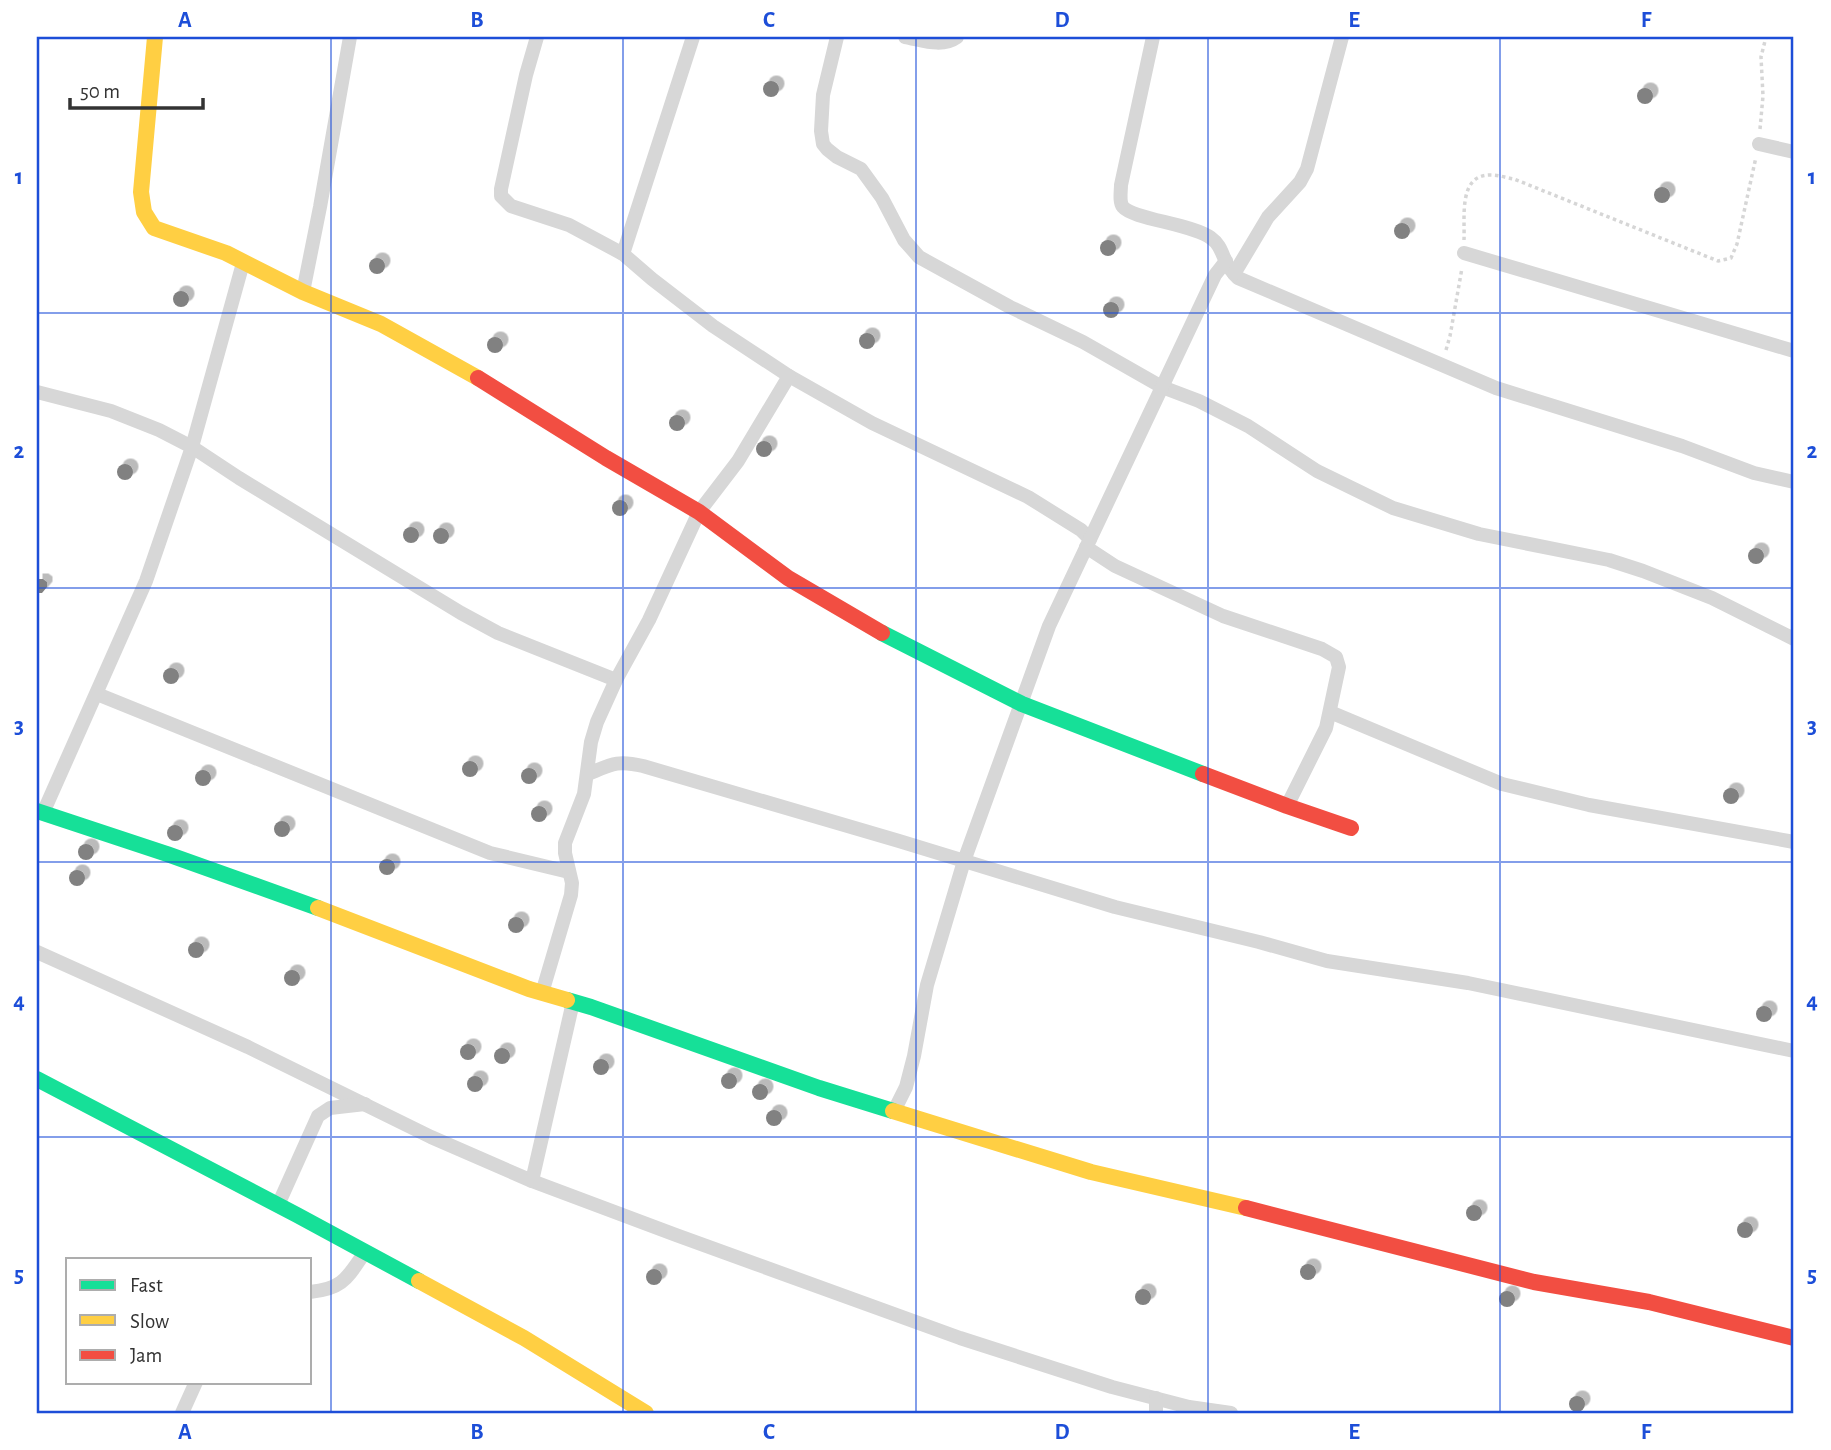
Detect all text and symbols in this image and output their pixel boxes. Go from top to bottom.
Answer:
text: A [178,9,192,32]
text: B [470,9,484,32]
text: C [763,9,775,32]
text: D [1054,9,1070,32]
text: E [1348,9,1360,32]
text: F [1641,9,1652,32]
scale bar [70,66,203,110]
text: 50 m [80,81,120,102]
text: 1 [15,166,23,189]
text: 1 [1808,166,1816,189]
text: 2 [14,440,25,463]
text: 2 [1807,440,1818,463]
text: 3 [14,715,24,738]
text: 3 [1807,715,1817,738]
text: 4 [13,990,25,1013]
text: 4 [1806,990,1818,1013]
legend [66,1258,312,1384]
text: 5 [14,1264,24,1287]
text: 5 [1807,1264,1817,1287]
text: Fast [130,1275,163,1296]
text: Slow [130,1311,169,1332]
text: Jam [130,1345,162,1366]
text: A [178,1421,192,1444]
text: B [470,1421,484,1444]
text: C [763,1421,775,1444]
text: D [1054,1421,1070,1444]
text: E [1348,1421,1360,1444]
text: F [1641,1421,1652,1444]

